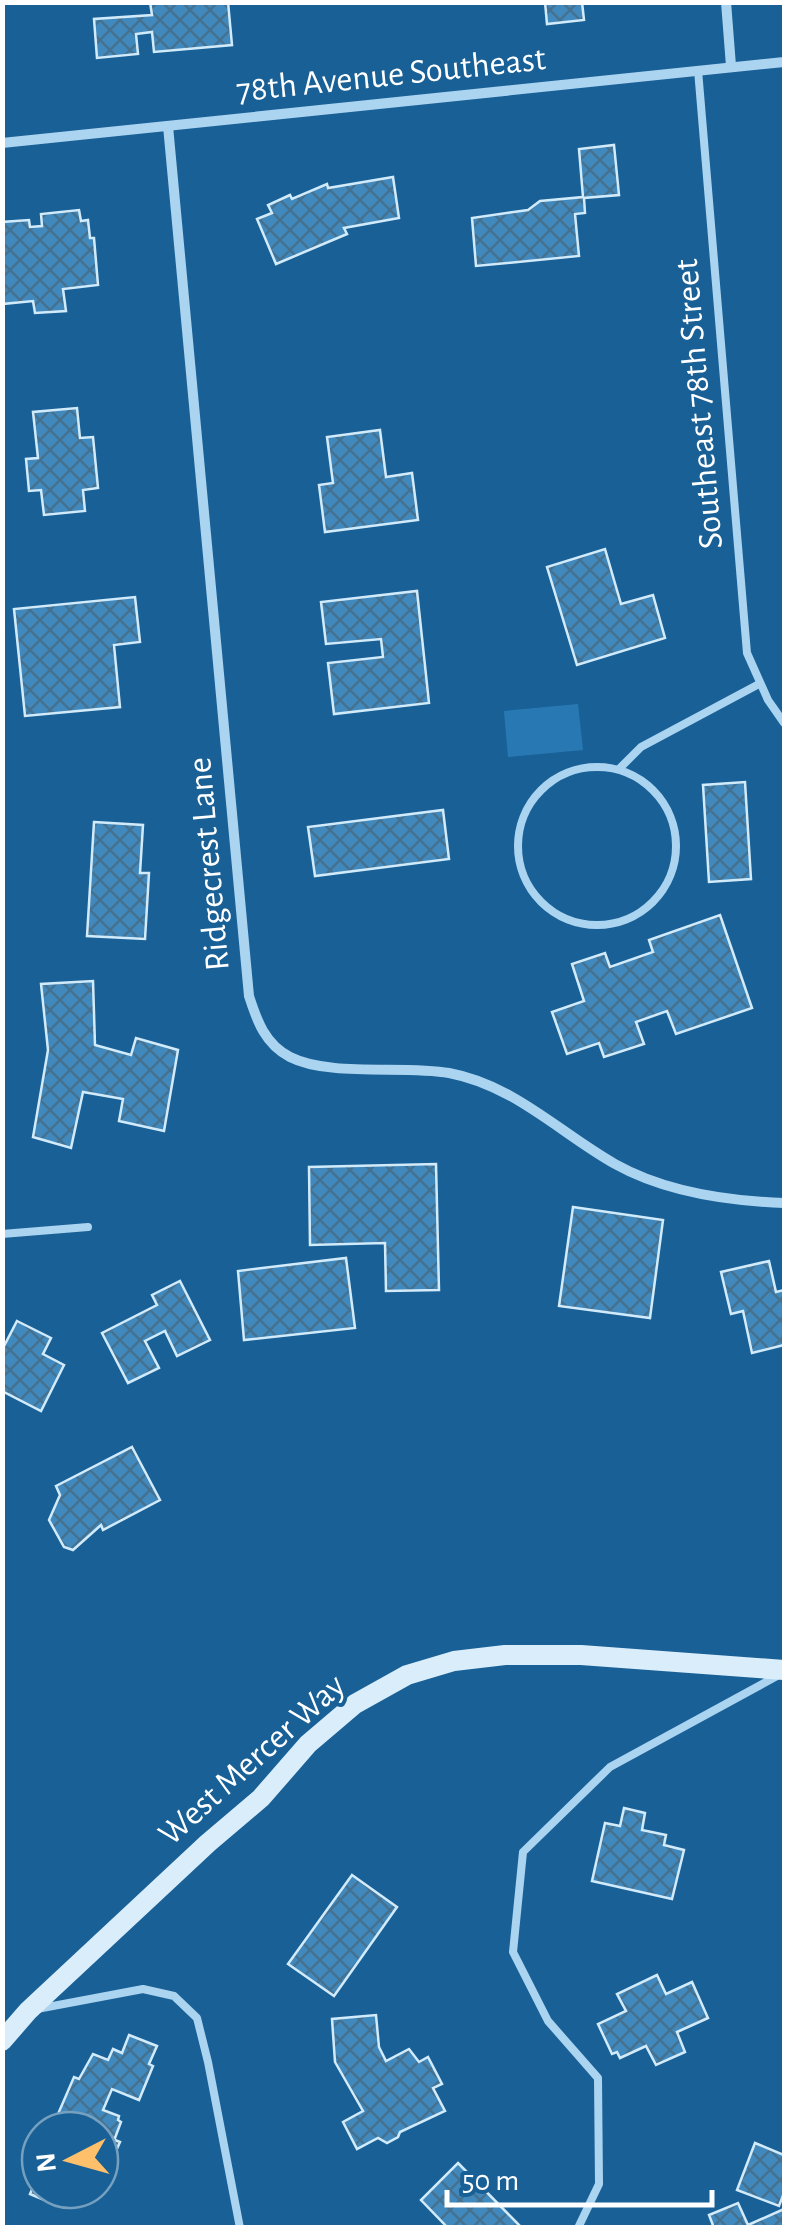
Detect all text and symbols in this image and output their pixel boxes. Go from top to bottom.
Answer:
street label: 78th Avenue Southeast [235,41,547,109]
street label: Southeast 78th Street [669,257,729,551]
street label: Ridgecrest Lane [182,756,236,972]
street label: West Mercer Way [152,1668,352,1852]
north arrow [20,2110,120,2210]
scale bar [447,2145,712,2207]
text: N [32,2151,62,2174]
text: 50 m [462,2166,519,2196]

